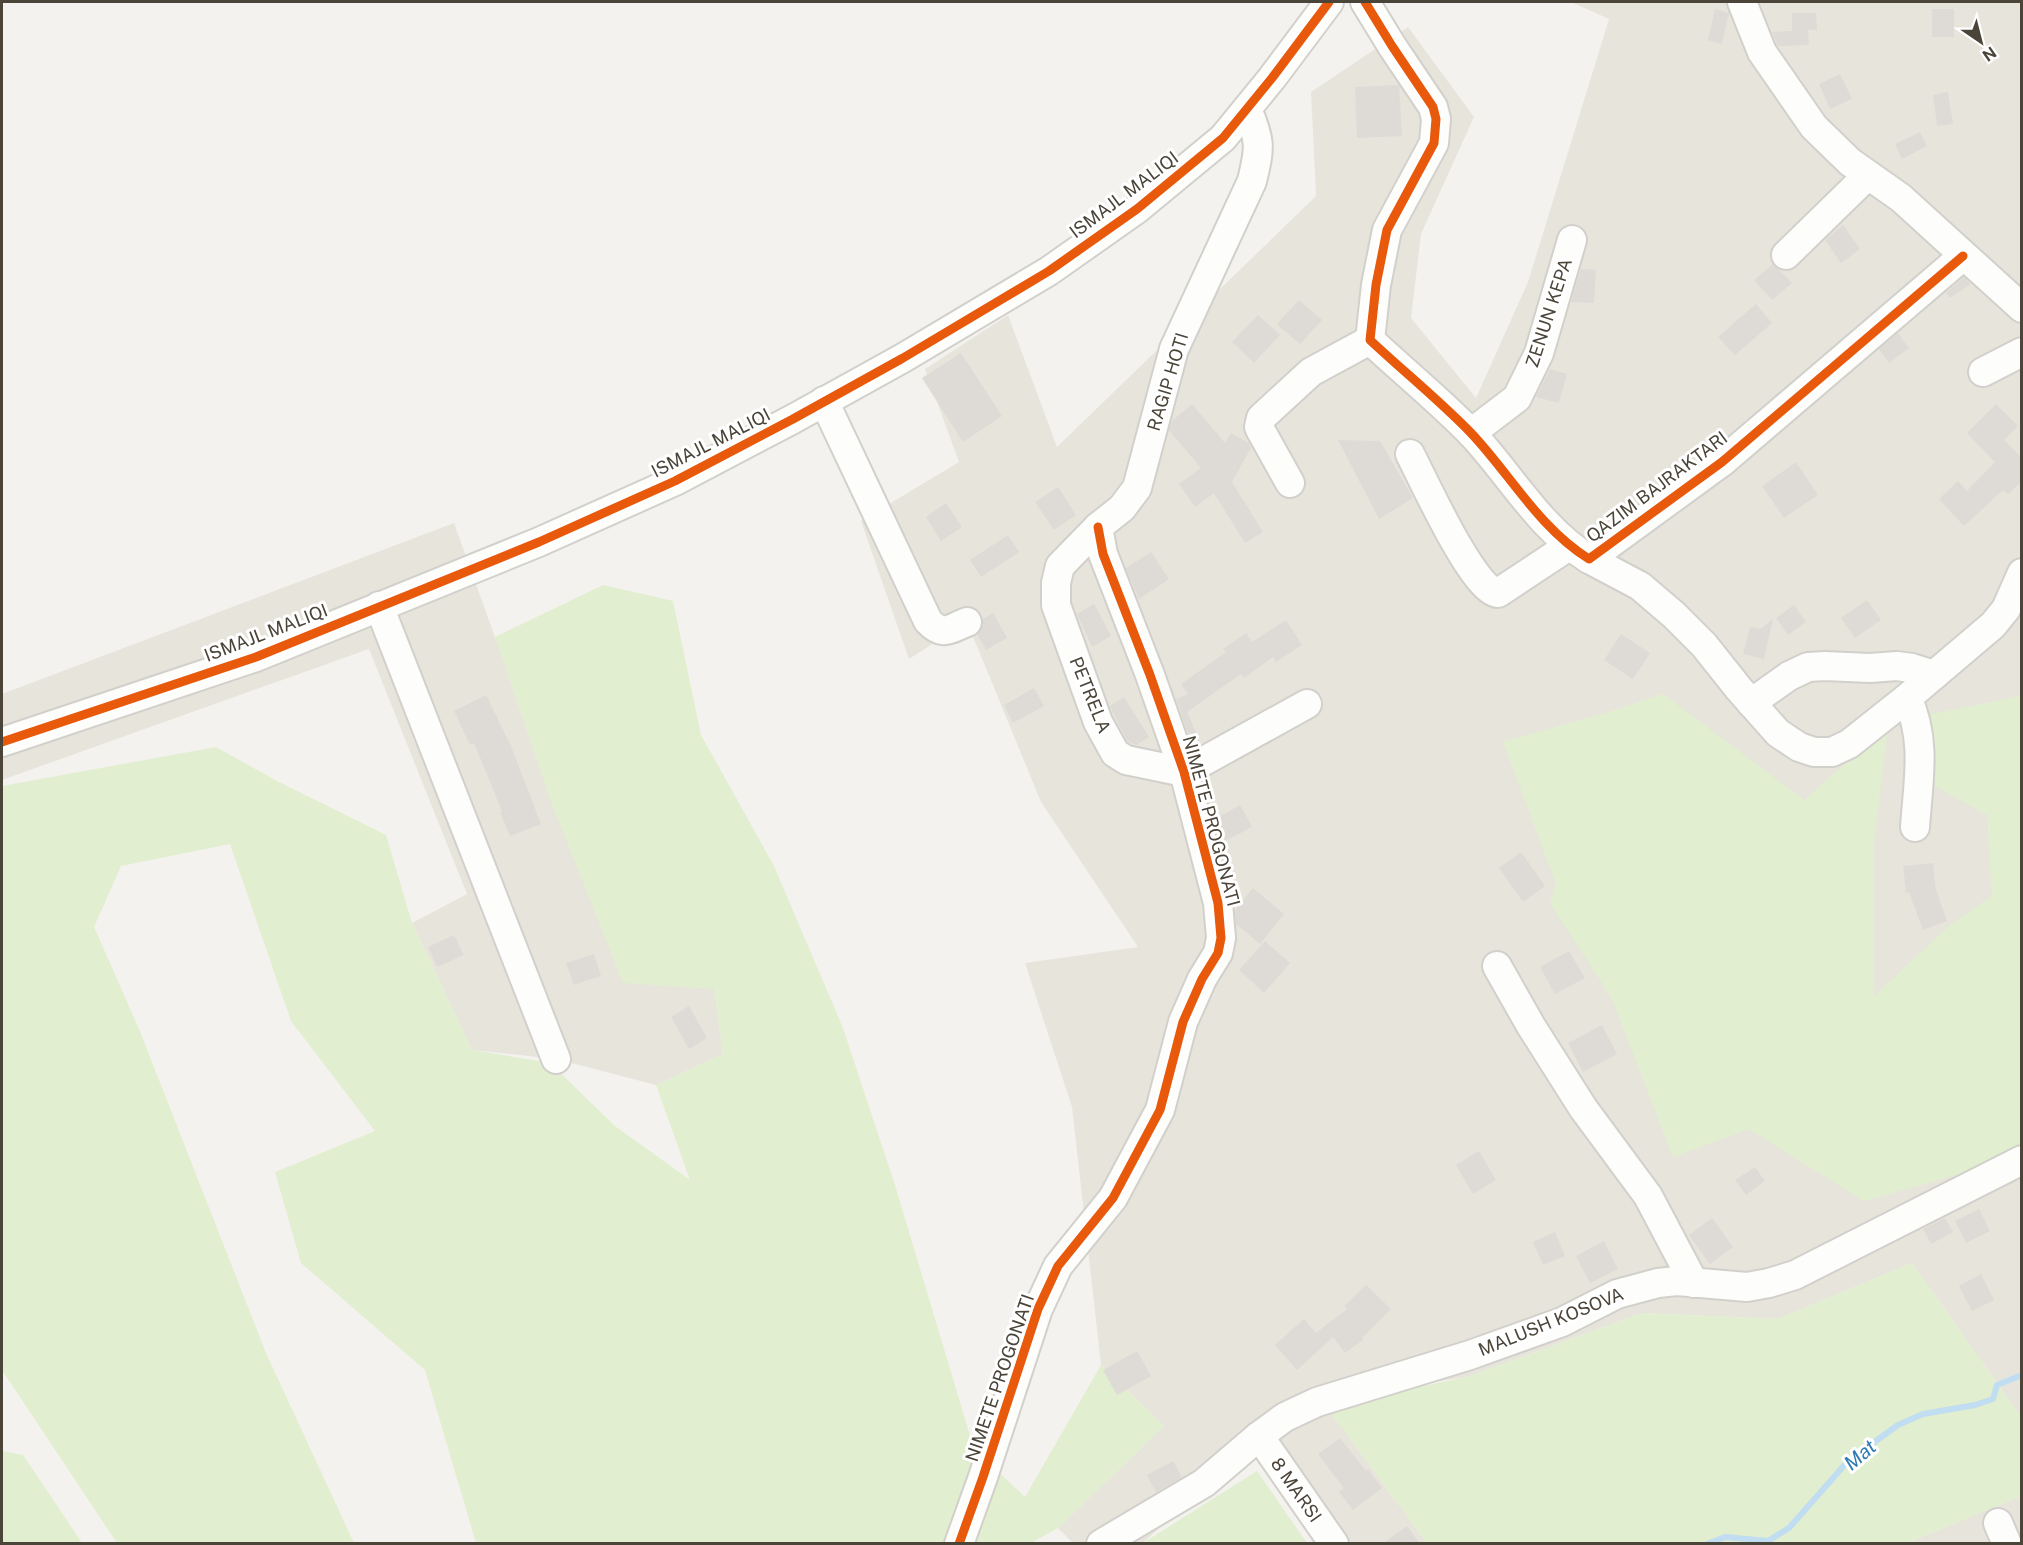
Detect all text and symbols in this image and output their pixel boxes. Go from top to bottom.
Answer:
north arrow [1951,12,2011,72]
text: N [1979,43,2000,65]
street label: ISMAJL MALIQI [1065,147,1182,242]
street label: ZENUN KEPA [1521,255,1576,370]
street label: RAGIP HOTI [1143,330,1192,433]
street label: ISMAJL MALIQI [648,404,774,482]
street label: QAZIM BAJRAKTARI [1582,427,1731,546]
street label: ISMAJL MALIQI [201,599,330,666]
street label: PETRELA [1066,654,1115,736]
street label: NIMETE PROGONATI [1179,733,1244,909]
street label: MALUSH KOSOVA [1475,1283,1627,1360]
street label: NIMETE PROGONATI [961,1291,1038,1464]
water label: Mat [1839,1434,1881,1475]
street label: 8 MARSI [1267,1454,1326,1526]

